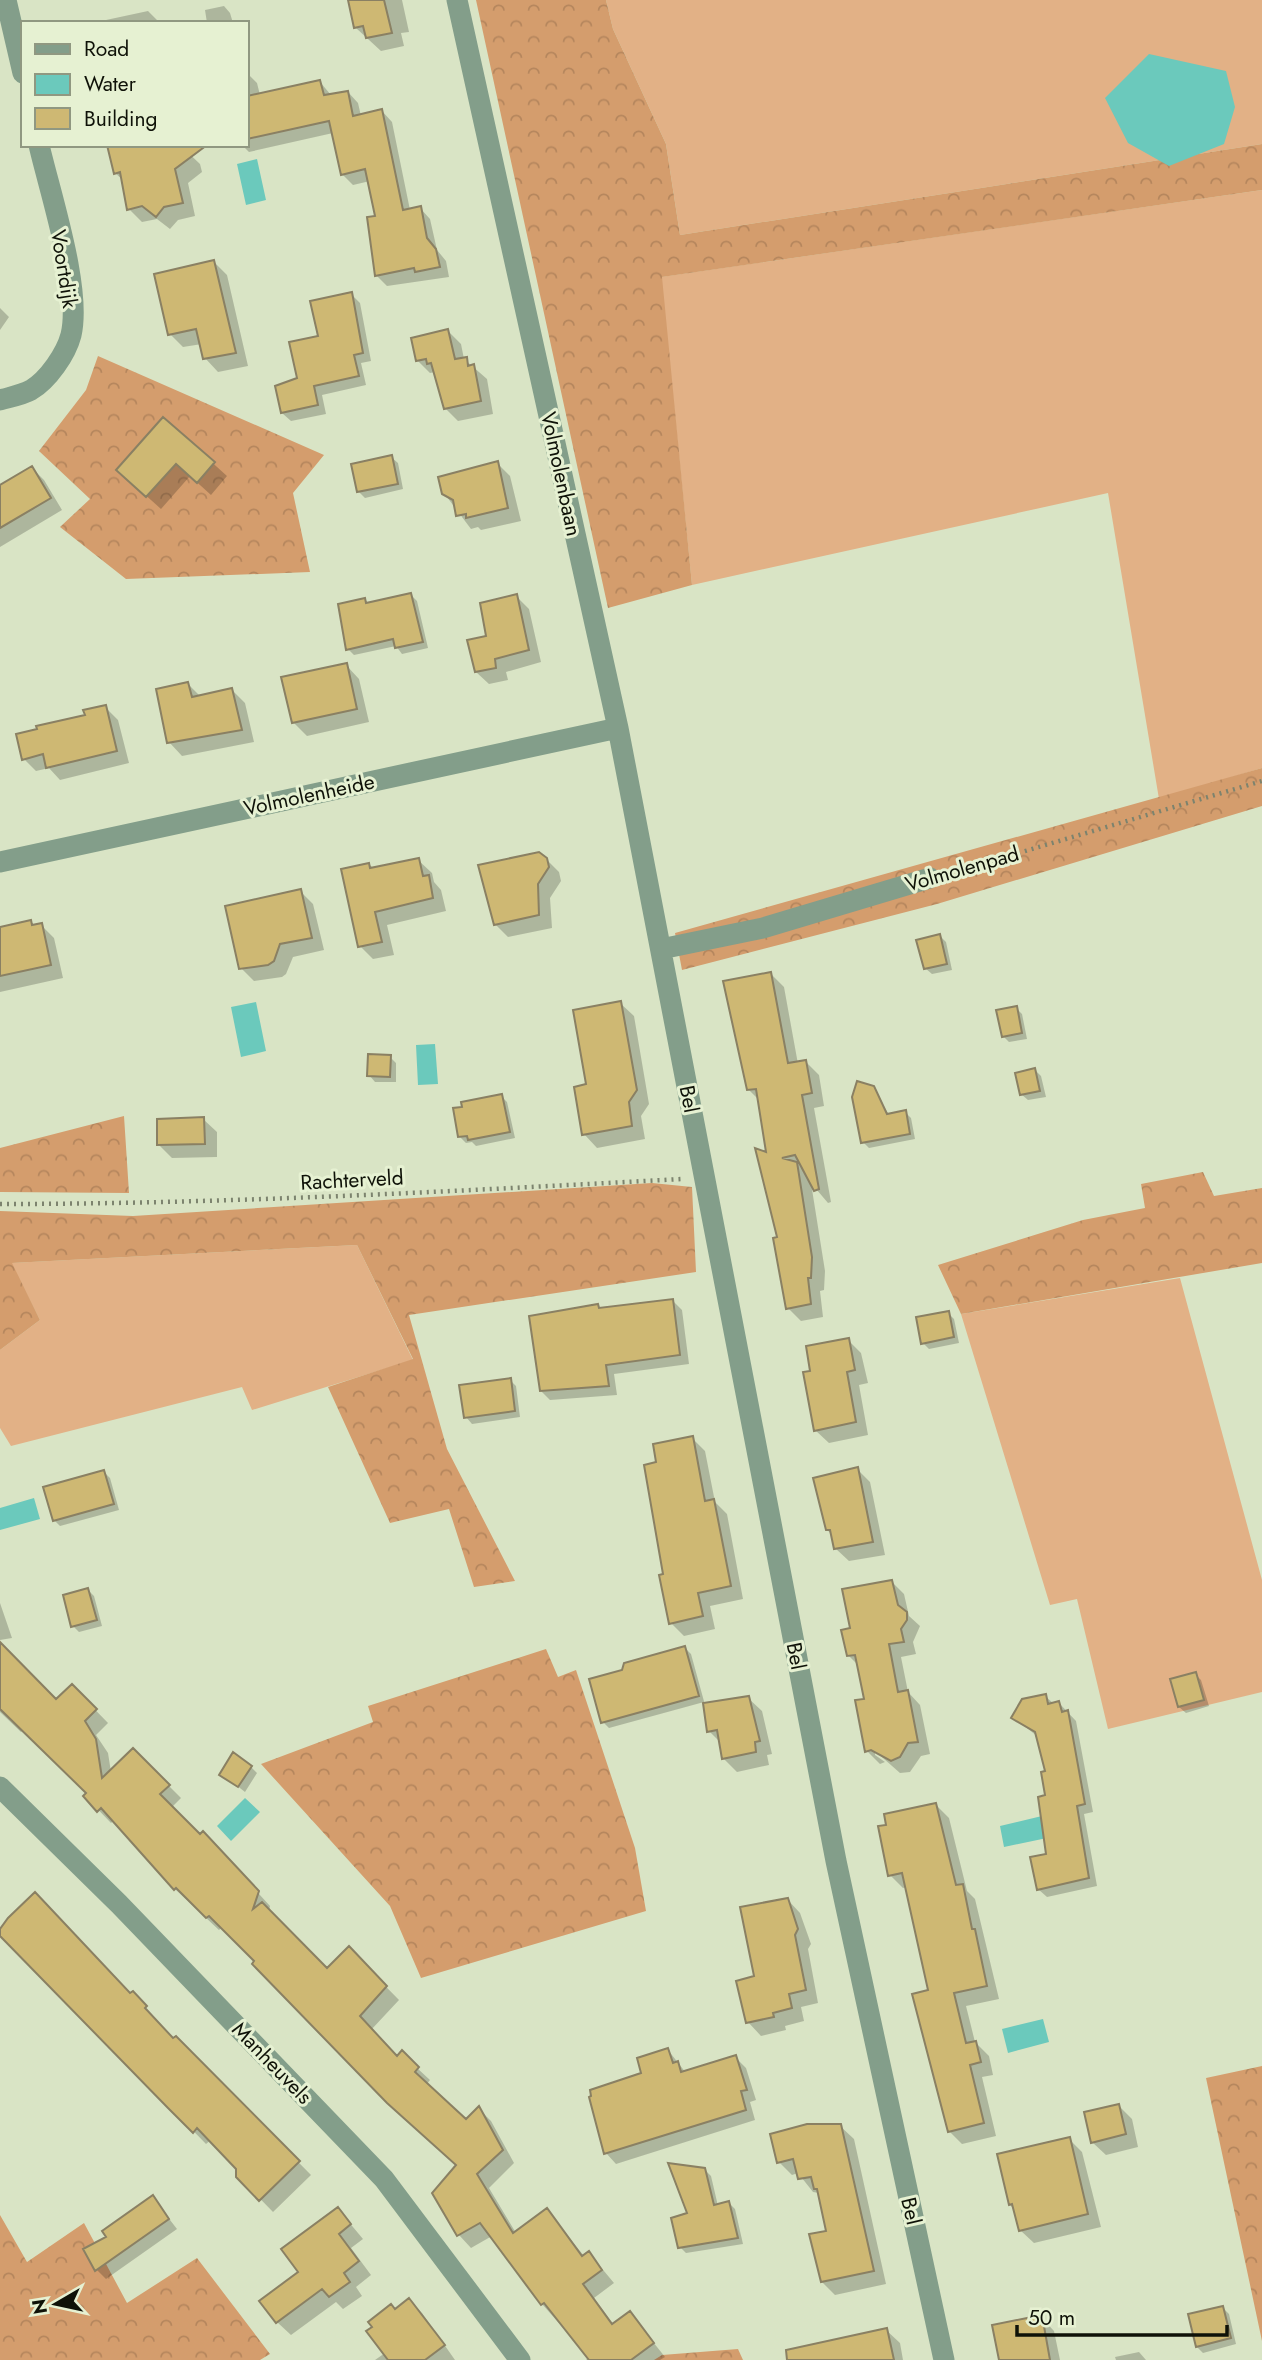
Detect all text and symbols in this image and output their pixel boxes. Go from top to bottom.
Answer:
legend [21,21,248,147]
text: Road [84,34,129,64]
text: Water [84,69,137,99]
text: Building [84,104,157,134]
street label: Voortdijk [43,228,85,311]
street label: Volmolenbaan [533,409,589,539]
street label: Volmolenheide [241,766,377,824]
street label: Volmolenpad [902,838,1022,900]
street label: Bel [672,1083,706,1115]
street label: Rachterveld [300,1162,404,1198]
street label: Bel [779,1640,813,1672]
street label: Manheuvels [225,2015,319,2111]
street label: Bel [893,2194,929,2228]
north arrow [21,2269,91,2339]
scale bar [1017,2294,1227,2338]
text: N [25,2297,54,2316]
text: 50 m [1028,2303,1075,2333]

